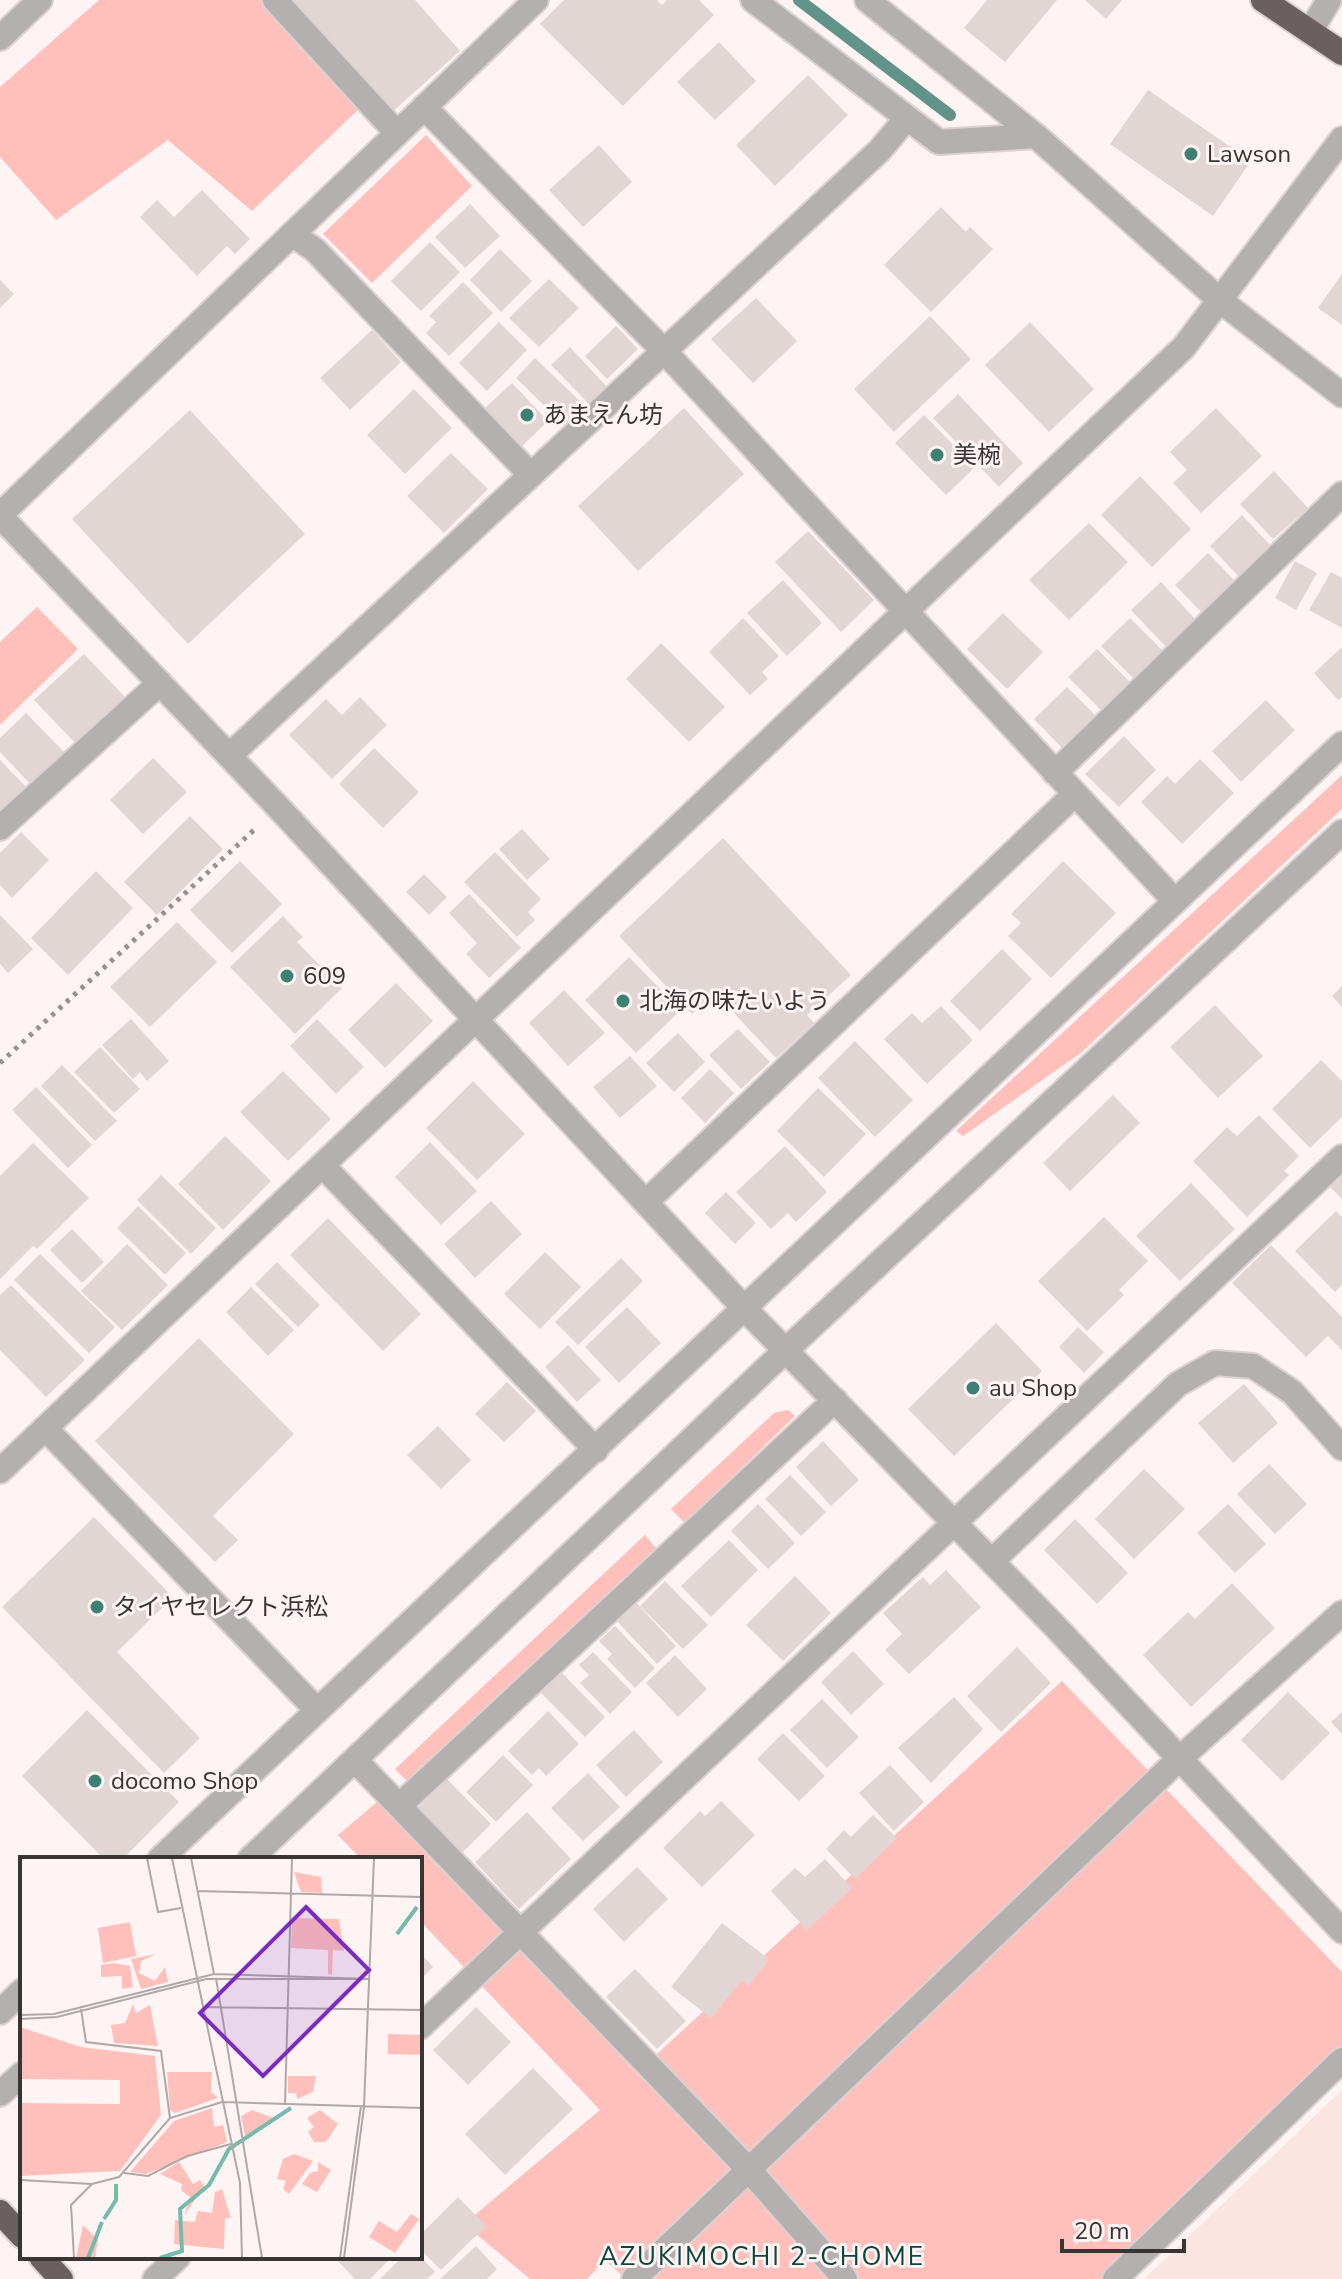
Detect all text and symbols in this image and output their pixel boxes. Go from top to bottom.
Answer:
place label: Lawson [1207,138,1291,170]
marker: Lawson [1182,145,1200,163]
place label: あまえん坊 [543,399,663,431]
marker: あまえん坊 [518,406,536,424]
place label: 美椀 [953,439,1001,471]
marker: 美椀 [928,446,946,464]
place label: 609 [303,960,346,992]
marker: 609 [278,967,296,985]
place label: 北海の味たいよう [639,985,831,1017]
marker: 北海の味たいよう [614,992,632,1010]
place label: au Shop [989,1372,1077,1404]
marker: au Shop [964,1379,982,1397]
place label: タイヤセレクト浜松 [113,1591,328,1623]
marker: タイヤセレクト浜松 [88,1598,106,1616]
place label: docomo Shop [111,1765,258,1797]
marker: docomo Shop [86,1772,104,1790]
inset map [20,1857,422,2259]
scale bar [1062,2203,1184,2253]
text: 20 m [1074,2215,1130,2247]
district label: AZUKIMOCHI 2-CHOME [599,2239,925,2274]

